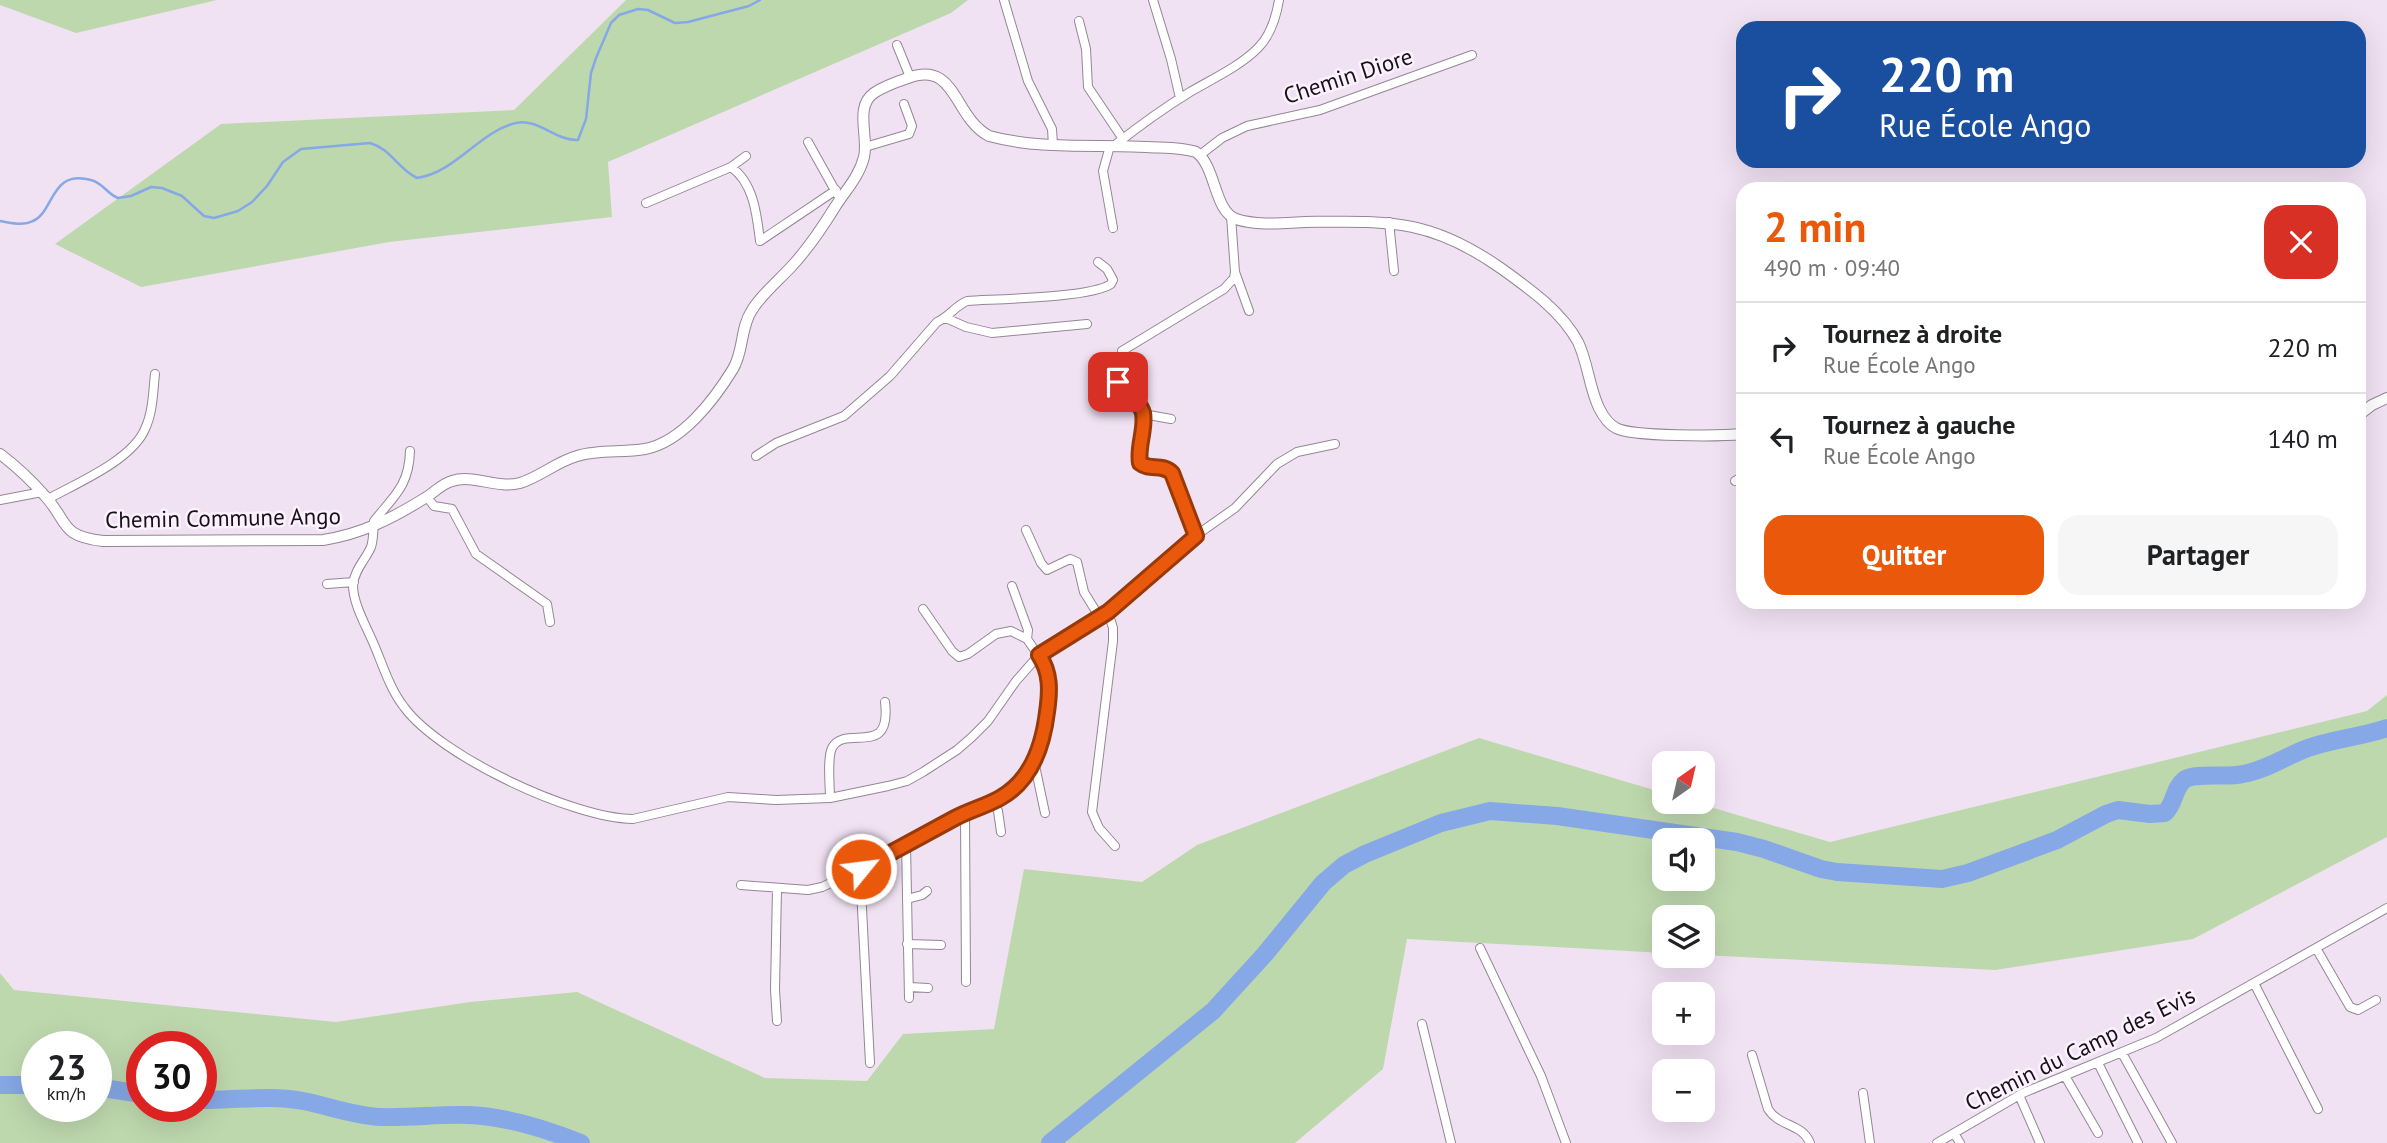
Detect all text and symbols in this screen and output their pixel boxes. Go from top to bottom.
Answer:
street label: Chemin Diore [1280,41,1416,110]
text: 220 m [1879,42,2014,106]
icon: right [1764,49,1855,140]
text: Rue École Ango [1879,104,2091,146]
text: 2 min [1764,199,1866,254]
button: close [2264,205,2338,279]
text: 490 m · 09:40 [1764,253,1900,282]
text: Tournez à droite [1823,317,2002,350]
icon: right [1764,329,1802,367]
text: 220 m [2267,331,2338,364]
text: Rue École Ango [1823,350,1976,379]
pin [1088,352,1148,412]
icon: arrive [1099,363,1137,401]
text: Tournez à gauche [1823,408,2015,441]
icon: left [1764,420,1802,458]
text: 140 m [2267,422,2338,455]
text: Rue École Ango [1823,441,1976,470]
street label: Chemin Commune Ango [105,501,341,534]
button: Quitter [1764,515,2044,595]
button: Partager [2058,515,2338,595]
north arrow [1652,751,1715,814]
map controls [1652,751,1715,1122]
button: sound [1652,828,1715,891]
position arrow [824,832,898,906]
button: layers [1652,905,1715,968]
street label: Chemin du Camp des Evis [1960,980,2200,1117]
button: + [1652,982,1715,1045]
speed limit sign: 30 [126,1031,217,1122]
text: 23 [47,1044,86,1090]
button: − [1652,1059,1715,1122]
text: km/h [47,1082,86,1105]

